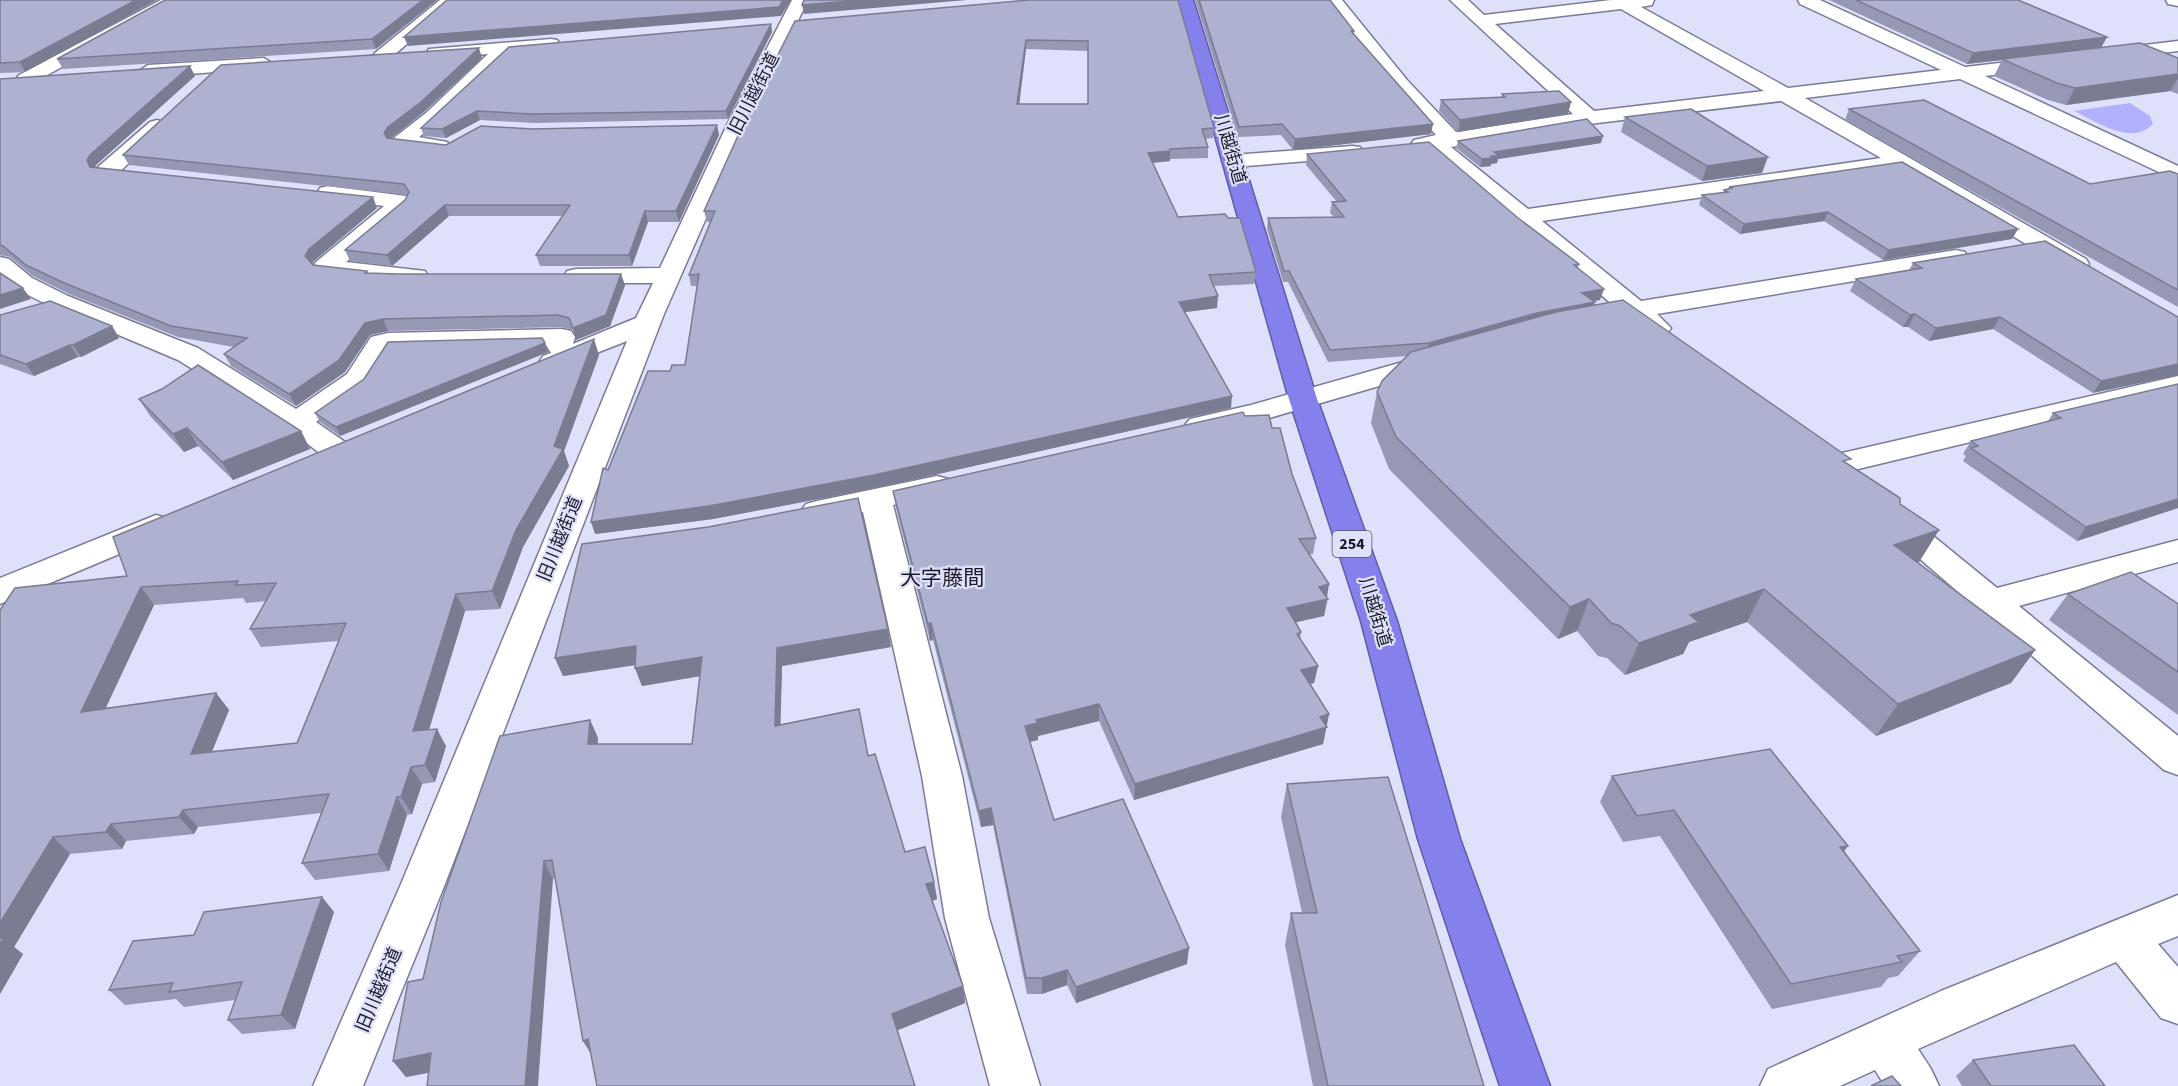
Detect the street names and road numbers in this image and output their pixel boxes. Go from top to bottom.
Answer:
street label: 旧川越街道 [722,48,786,140]
street label: 川越街道 [1208,111,1252,187]
street label: 旧川越街道 [532,493,588,585]
road number: 254 [1332,531,1372,557]
street label: 川越街道 [1353,574,1397,650]
street label: 旧川越街道 [350,944,408,1036]

